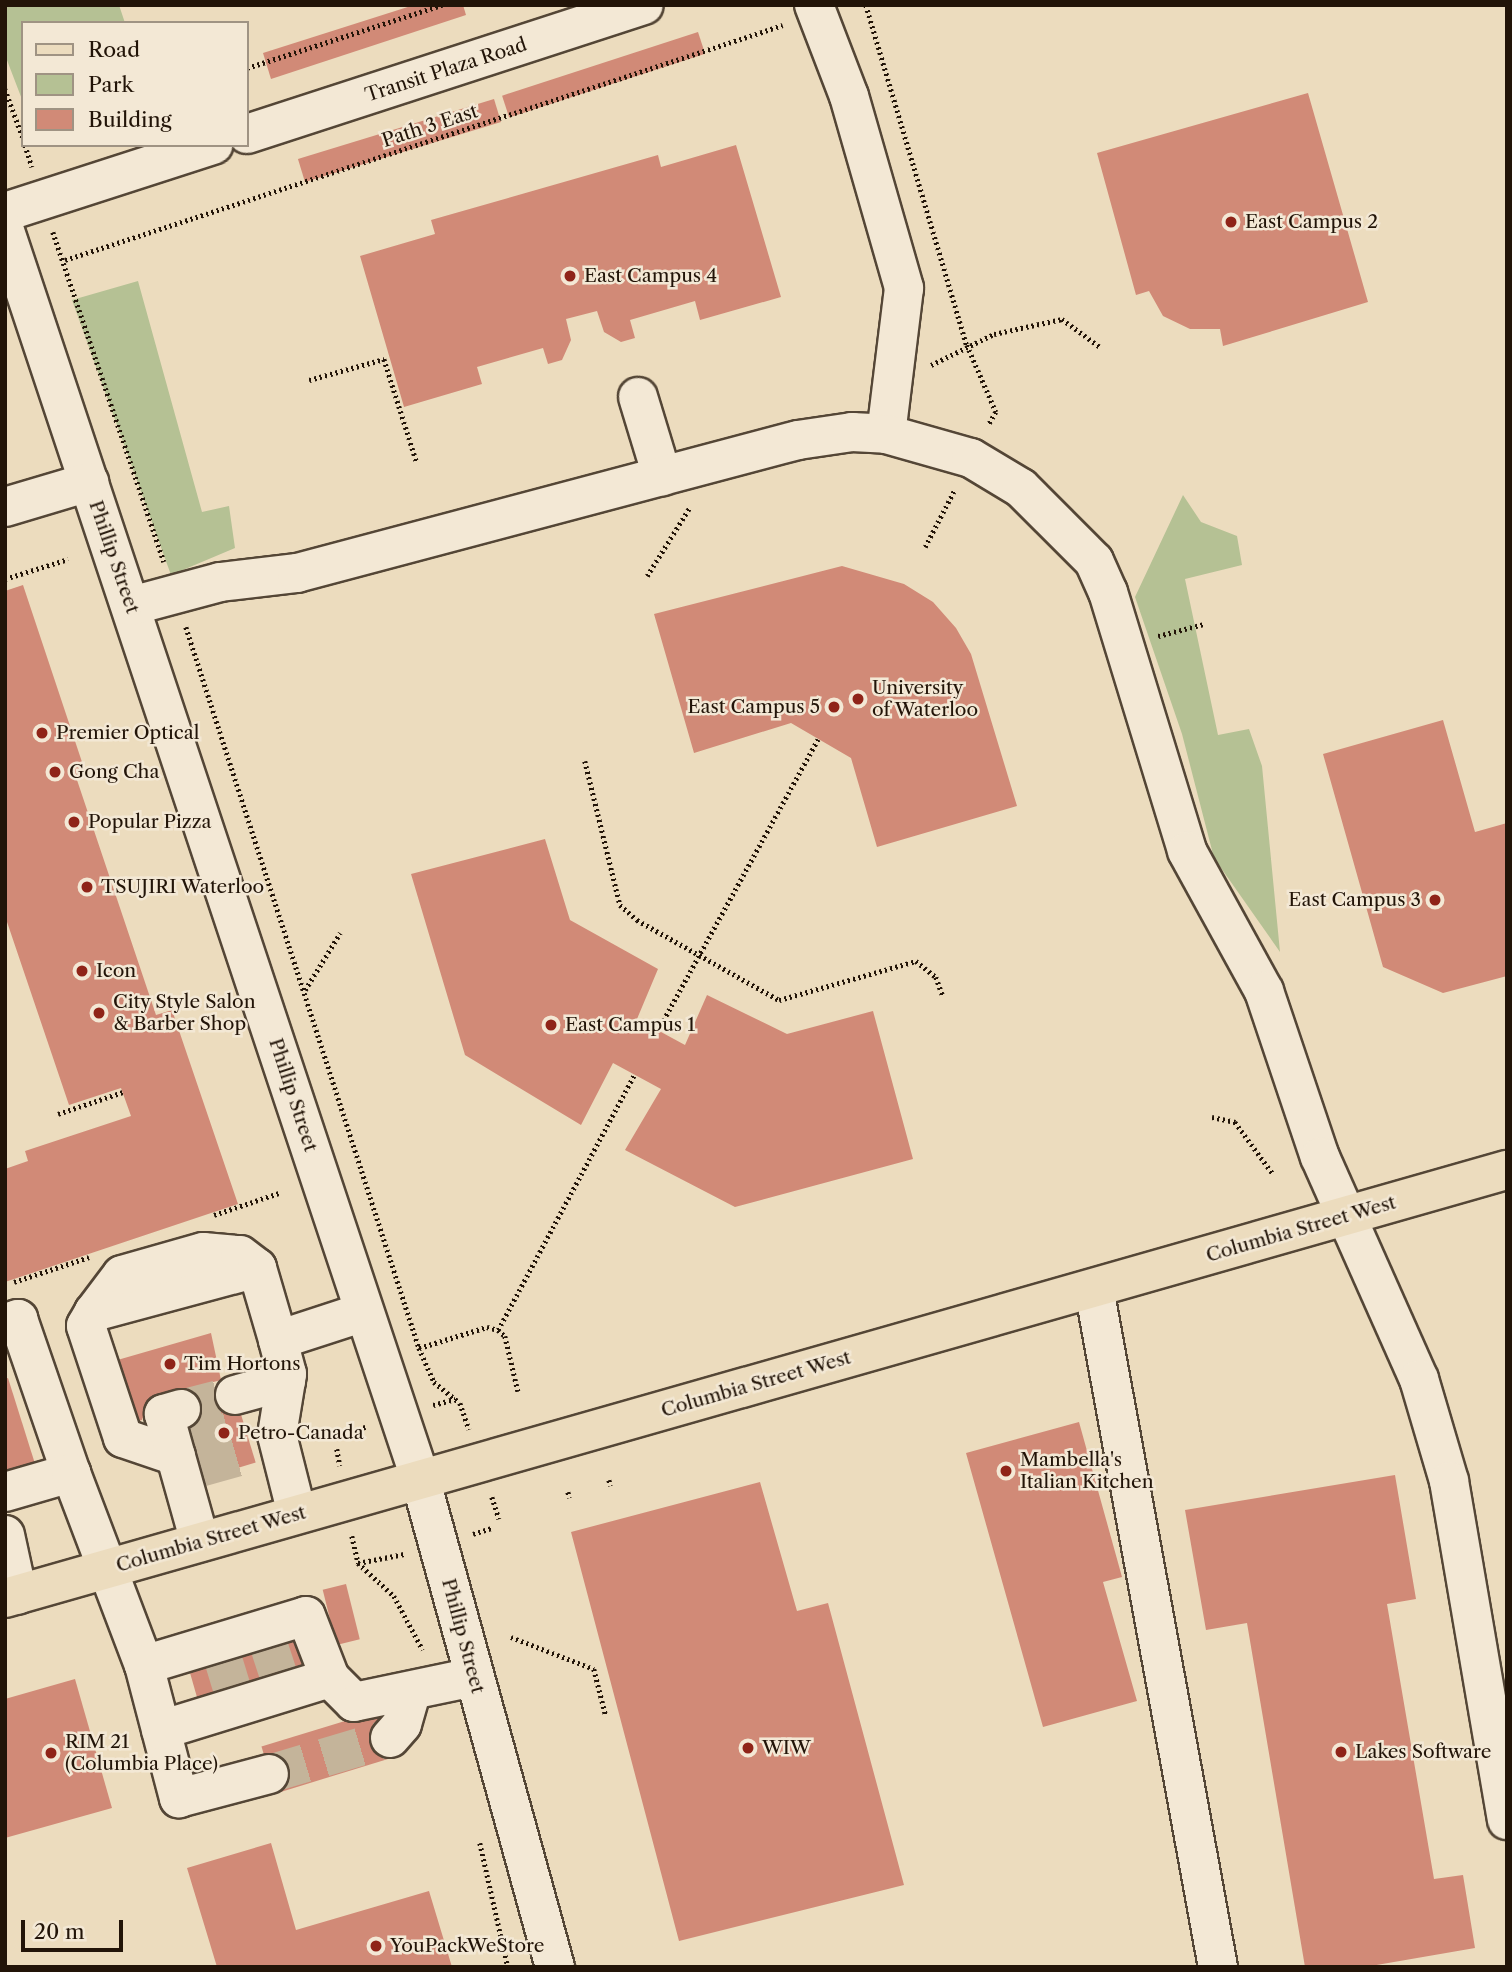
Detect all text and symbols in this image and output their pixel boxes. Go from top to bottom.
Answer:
legend [21,21,248,147]
street label: Transit Plaza Road [362,33,530,107]
text: Road [88,37,140,62]
text: Park [88,72,134,97]
street label: Path 3 East [379,100,481,152]
text: Building [88,107,172,132]
place label: East Campus 2 [1245,211,1378,233]
marker: East Campus 2 [1223,214,1239,230]
place label: East Campus 4 [584,265,717,287]
marker: East Campus 4 [562,268,578,284]
street label: Phillip Street [84,498,144,616]
place label: University of Waterloo [872,677,979,721]
marker: University of Waterloo [850,691,866,707]
place label: East Campus 5 [688,696,820,718]
marker: East Campus 5 [826,699,842,715]
place label: Premier Optical [56,722,200,744]
marker: Premier Optical [34,725,50,741]
place label: Gong Cha [69,761,159,783]
marker: Gong Cha [47,764,63,780]
place label: Popular Pizza [88,811,212,833]
marker: Popular Pizza [66,814,82,830]
place label: TSUJIRI Waterloo [101,876,265,898]
marker: TSUJIRI Waterloo [79,879,95,895]
place label: East Campus 3 [1288,889,1421,911]
marker: East Campus 3 [1427,892,1443,908]
place label: Icon [96,960,136,982]
marker: Icon [74,963,90,979]
place label: City Style Salon & Barber Shop [113,991,256,1035]
marker: City Style Salon & Barber Shop [91,1005,107,1021]
place label: East Campus 1 [565,1014,695,1036]
marker: East Campus 1 [543,1017,559,1033]
street label: Phillip Street [264,1035,322,1155]
street label: Columbia Street West [1203,1191,1399,1267]
street label: Columbia Street West [658,1346,854,1422]
place label: Tim Hortons [184,1353,300,1375]
marker: Tim Hortons [162,1356,178,1372]
place label: Petro-Canada [238,1422,364,1444]
marker: Petro-Canada [216,1425,232,1441]
place label: Mambella's Italian Kitchen [1020,1449,1154,1493]
marker: Mambella's Italian Kitchen [998,1463,1014,1479]
street label: Columbia Street West [113,1501,309,1577]
street label: Phillip Street [437,1576,489,1696]
place label: RIM 21 (Columbia Place) [65,1731,218,1775]
place label: WIW [762,1737,811,1759]
marker: WIW [740,1740,756,1756]
place label: Lakes Software [1355,1741,1491,1763]
marker: Lakes Software [1333,1744,1349,1760]
marker: RIM 21 (Columbia Place) [43,1745,59,1761]
scale bar [24,1906,126,1950]
text: 20 m [34,1919,85,1944]
place label: YouPackWeStore [390,1935,544,1957]
marker: YouPackWeStore [368,1938,384,1954]

